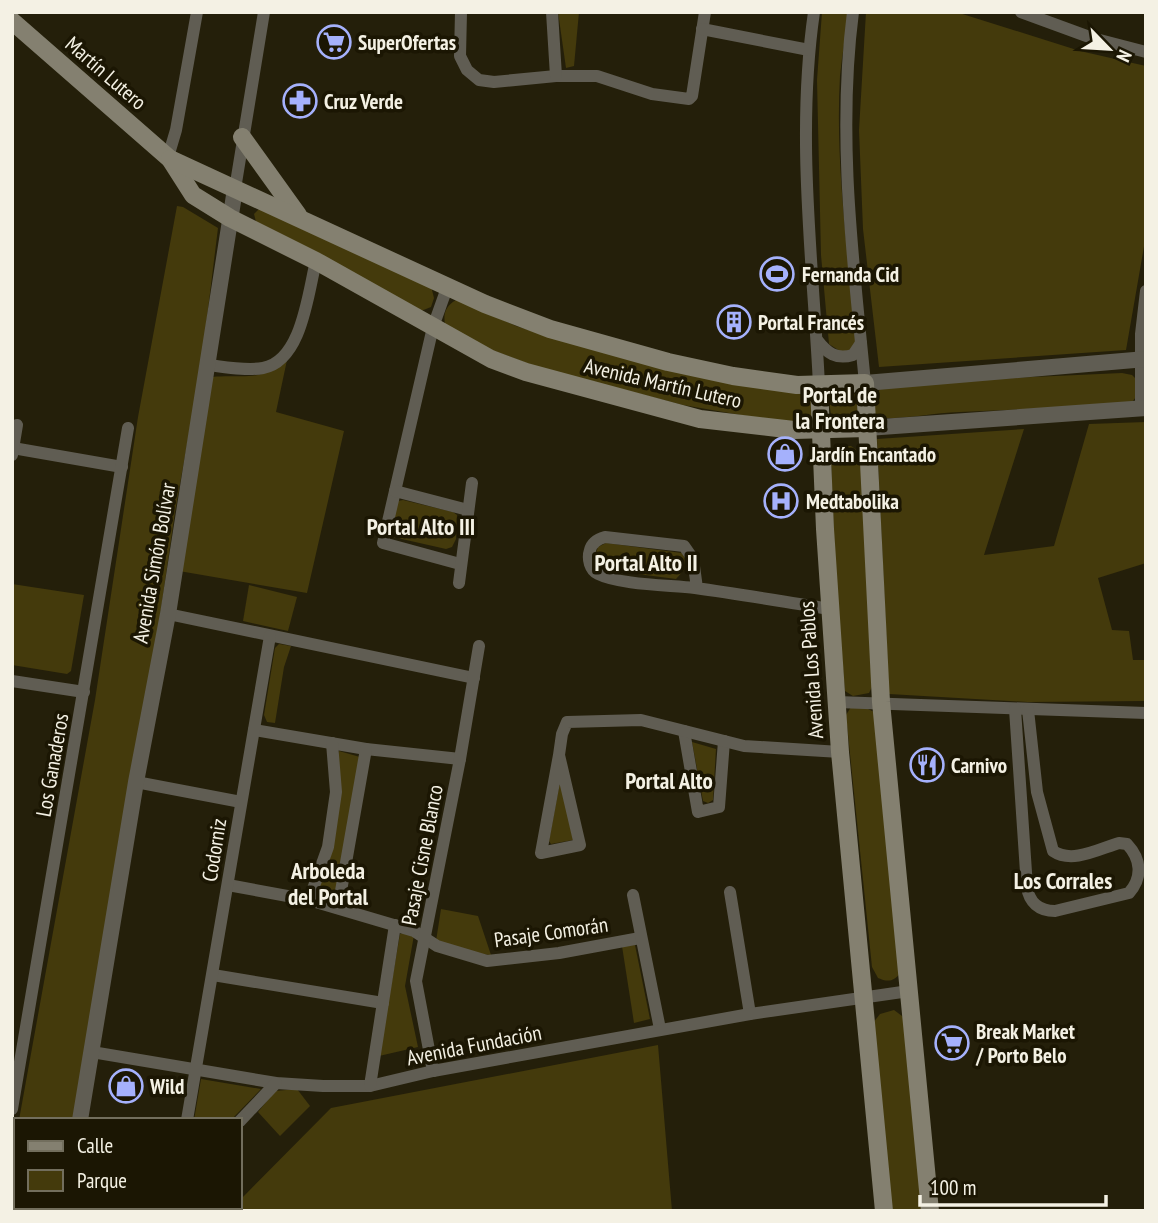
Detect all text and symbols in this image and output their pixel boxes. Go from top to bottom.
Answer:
north arrow [1074,14,1144,84]
supermarket icon: SuperOfertas [315,23,353,61]
place label: SuperOfertas [358,29,456,56]
street label: Martín Lutero [60,30,152,116]
text: N [1111,46,1137,66]
pharmacy icon: Cruz Verde [281,82,319,120]
place label: Cruz Verde [324,88,403,115]
sports icon: Fernanda Cid [758,255,796,293]
place label: Fernanda Cid [802,261,899,288]
building icon: Portal Francés [715,303,753,341]
place label: Portal Francés [758,309,864,336]
street label: Avenida Martín Lutero [582,352,744,414]
district label: Portal de la Frontera [795,380,885,435]
shop icon: Jardín Encantado [766,435,804,473]
place label: Jardín Encantado [809,441,936,468]
street label: Avenida Simón Bolívar [127,480,181,645]
hospital icon: Medtabolika [762,482,800,520]
place label: Medtabolika [806,488,899,515]
district label: Portal Alto III [367,512,475,541]
district label: Portal Alto II [594,548,698,577]
street label: Avenida Los Pablos [793,600,829,740]
street label: Los Ganaderos [30,711,74,819]
restaurant icon: Carnivo [908,746,946,784]
place label: Carnivo [951,752,1007,779]
district label: Portal Alto [625,766,713,795]
street label: Pasaje Cisne Blanco [395,782,449,928]
street label: Codorniz [196,817,232,883]
district label: Arboleda del Portal [288,856,368,911]
district label: Los Corrales [1014,866,1112,895]
street label: Pasaje Comorán [492,911,610,953]
place label: Break Market / Porto Belo [975,1018,1075,1069]
street label: Avenida Fundación [404,1019,544,1071]
supermarket icon: Break Market / Porto Belo [933,1024,971,1062]
shop icon: Wild [107,1067,145,1105]
place label: Wild [149,1073,184,1100]
legend [14,1118,242,1209]
text: Calle [77,1132,113,1159]
scale bar [920,1164,1106,1208]
text: Parque [77,1167,127,1194]
text: 100 m [930,1174,976,1201]

